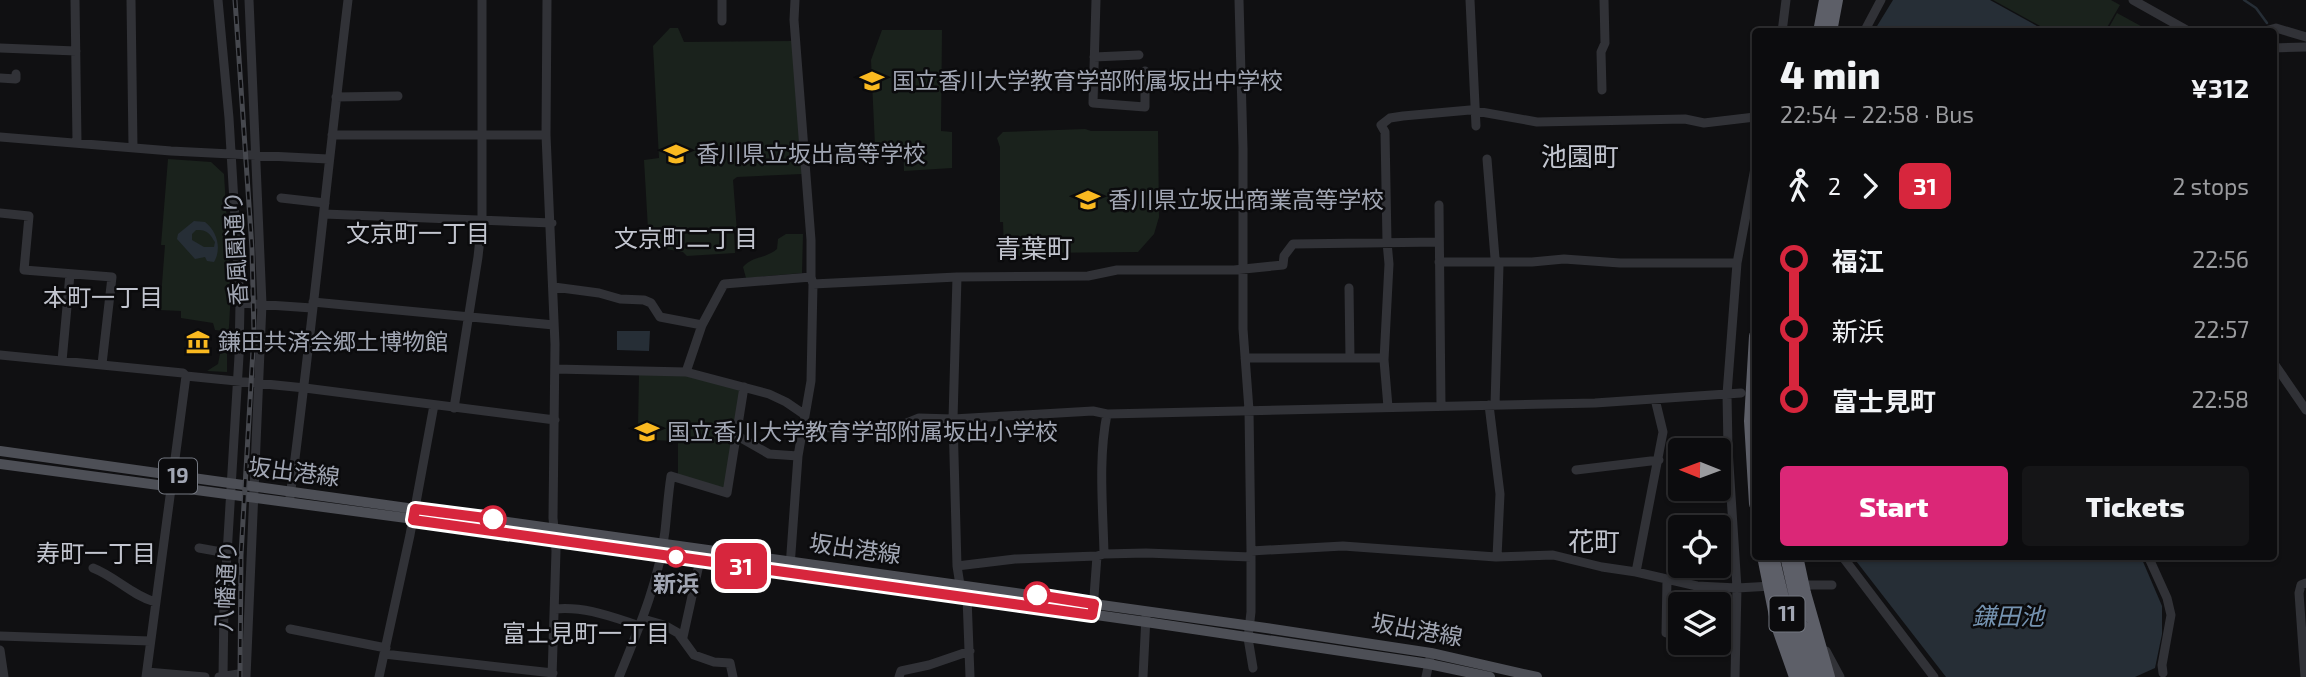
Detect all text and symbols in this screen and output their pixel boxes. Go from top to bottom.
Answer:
text: 4 min [1780,51,1881,97]
place label: 国立香川大学教育学部附属坂出中学校 [892,66,1283,94]
school or university icon: 国立香川大学教育学部附属坂出中学校 [858,67,886,95]
text: ¥312 [2191,72,2249,103]
text: 22:54 – 22:58 · Bus [1780,100,1974,128]
place label: 香川県立坂出高等学校 [696,139,926,167]
school or university icon: 香川県立坂出高等学校 [662,140,690,168]
district label: 池園町 [1541,140,1619,171]
icon: walk [1780,167,1818,205]
icon: forward [1851,167,1889,205]
text: 31 [1913,171,1937,200]
text: 2 [1828,172,1841,200]
text: 2 stops [2172,172,2249,200]
place label: 香川県立坂出商業高等学校 [1108,185,1384,213]
school or university icon: 香川県立坂出商業高等学校 [1074,186,1102,214]
street label: 香風園通り [218,190,252,306]
district label: 文京町一丁目 [346,218,490,247]
district label: 文京町二丁目 [614,223,758,252]
district label: 青葉町 [995,232,1073,263]
text: 福江 [1832,245,1884,276]
text: 22:56 [2192,245,2249,273]
district label: 本町一丁目 [43,282,163,311]
text: 新浜 [1832,315,1884,346]
text: 22:57 [2194,315,2249,343]
place label: 鎌田共済会郷土博物館 [218,327,448,355]
museum icon: 鎌田共済会郷土博物館 [184,328,212,356]
text: 富士見町 [1832,385,1936,416]
text: 22:58 [2191,385,2249,413]
place label: 国立香川大学教育学部附属坂出小学校 [667,417,1058,445]
school or university icon: 国立香川大学教育学部附属坂出小学校 [633,418,661,446]
north arrow [1668,438,1731,500]
map controls [1668,438,1731,655]
street label: 坂出港線 [247,452,341,491]
road number: 19 [159,458,197,494]
button: Start [1780,466,2008,546]
button: Tickets [2022,466,2249,546]
unlabelled marker [480,506,506,532]
button: locate [1668,515,1731,578]
district label: 花町 [1568,525,1620,556]
street label: 坂出港線 [808,528,903,568]
district label: 寿町一丁目 [36,538,156,567]
street label: 八幡通り [209,539,241,633]
line badge: 31 [710,543,772,589]
marker: 新浜 [666,547,686,567]
text: 31 [729,551,753,580]
place label: 新浜 [653,569,699,597]
unlabelled marker [1024,582,1050,608]
button: layers [1668,592,1731,655]
road number: 11 [1770,596,1804,632]
water label: 鎌田池 [1972,601,2046,630]
street label: 坂出港線 [1369,607,1465,651]
district label: 富士見町一丁目 [502,618,670,647]

